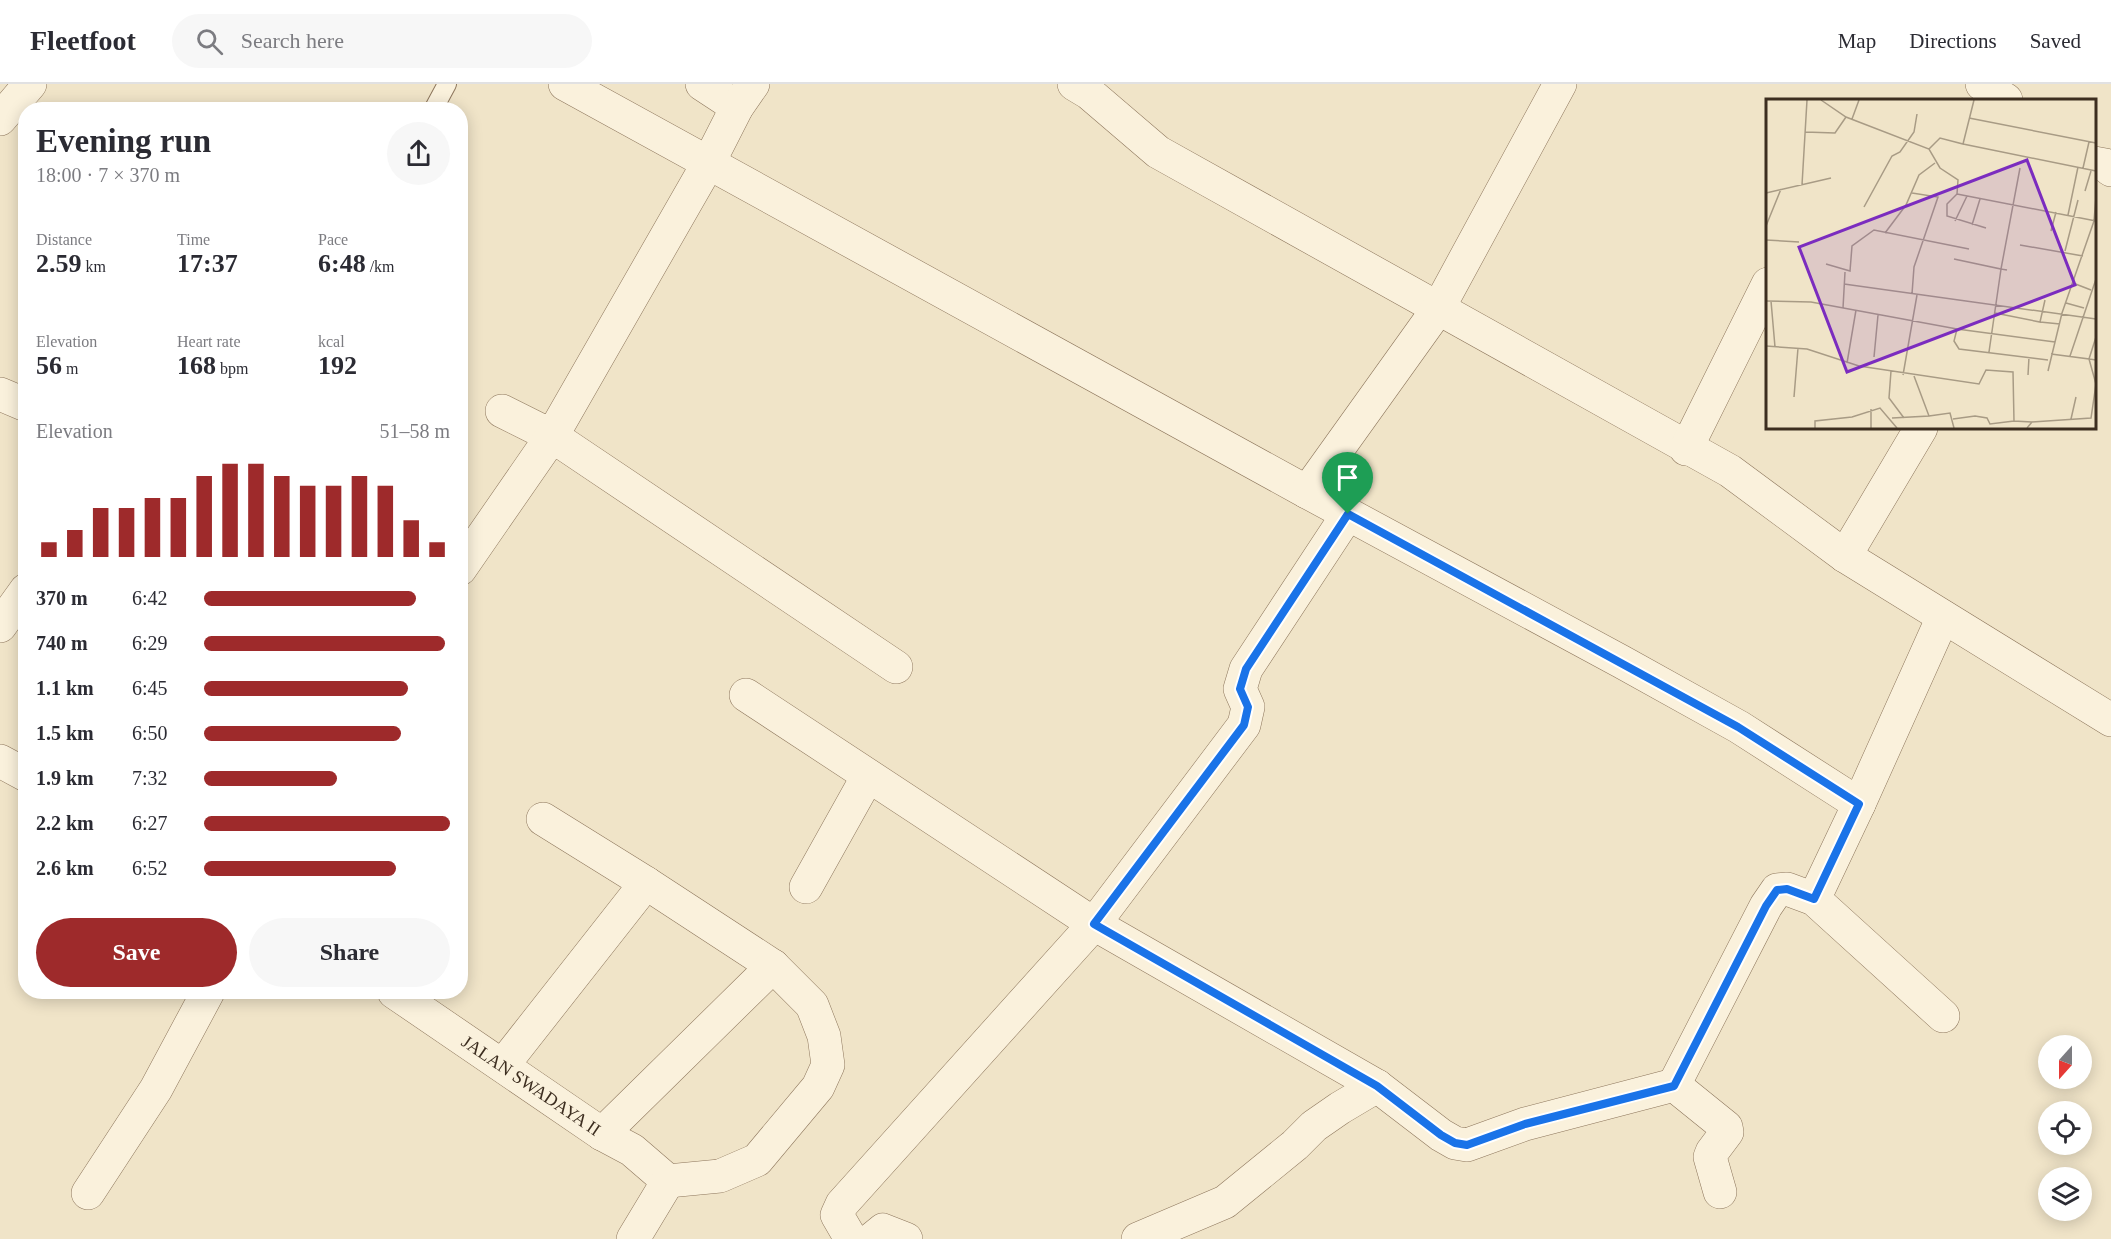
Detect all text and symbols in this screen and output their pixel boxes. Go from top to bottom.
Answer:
search box [172,14,592,68]
text: Fleetfoot [30,25,136,56]
icon: search [193,25,226,58]
text: Search here [241,28,344,53]
text: Map [1838,29,1876,53]
text: Directions [1909,29,1997,53]
text: Saved [2030,29,2081,53]
inset map [1766,99,2096,429]
button: share [387,122,450,185]
text: Evening run [36,123,211,159]
text: 18:00 · 7 × 370 m [36,164,180,186]
text: Distance [36,231,92,248]
text: Time [177,231,210,248]
text: Pace [318,231,348,248]
text: 2.59 [36,249,82,278]
text: 17:37 [177,249,238,278]
text: 6:48 [318,249,366,278]
text: km [82,258,106,275]
text: /km [366,258,395,275]
text: Elevation [36,333,97,350]
text: Heart rate [177,333,241,350]
text: kcal [318,333,345,350]
text: 56 [36,351,62,380]
text: 168 [177,351,216,380]
text: 192 [318,351,357,380]
text: m [62,360,78,377]
text: bpm [216,360,248,377]
text: Elevation [36,420,113,442]
text: 51–58 m [379,420,450,442]
pin [1322,452,1373,514]
icon: arrive [1331,461,1364,494]
text: 370 m [36,587,88,609]
text: 6:42 [132,587,168,609]
text: 740 m [36,632,88,654]
text: 6:29 [132,632,168,654]
text: 1.1 km [36,677,94,699]
text: 6:45 [132,677,168,699]
text: 1.5 km [36,722,94,744]
text: 6:50 [132,722,168,744]
text: 1.9 km [36,767,94,789]
text: 7:32 [132,767,168,789]
text: 2.2 km [36,812,94,834]
text: 6:27 [132,812,168,834]
text: 2.6 km [36,857,94,879]
text: 6:52 [132,857,168,879]
button: Save [36,918,237,987]
button: Share [249,918,450,987]
street label: JALAN SWADAYA II [458,1031,604,1140]
north arrow [2038,1035,2092,1089]
map controls [2038,1035,2092,1221]
button: locate [2038,1101,2092,1155]
button: layers [2038,1167,2092,1221]

